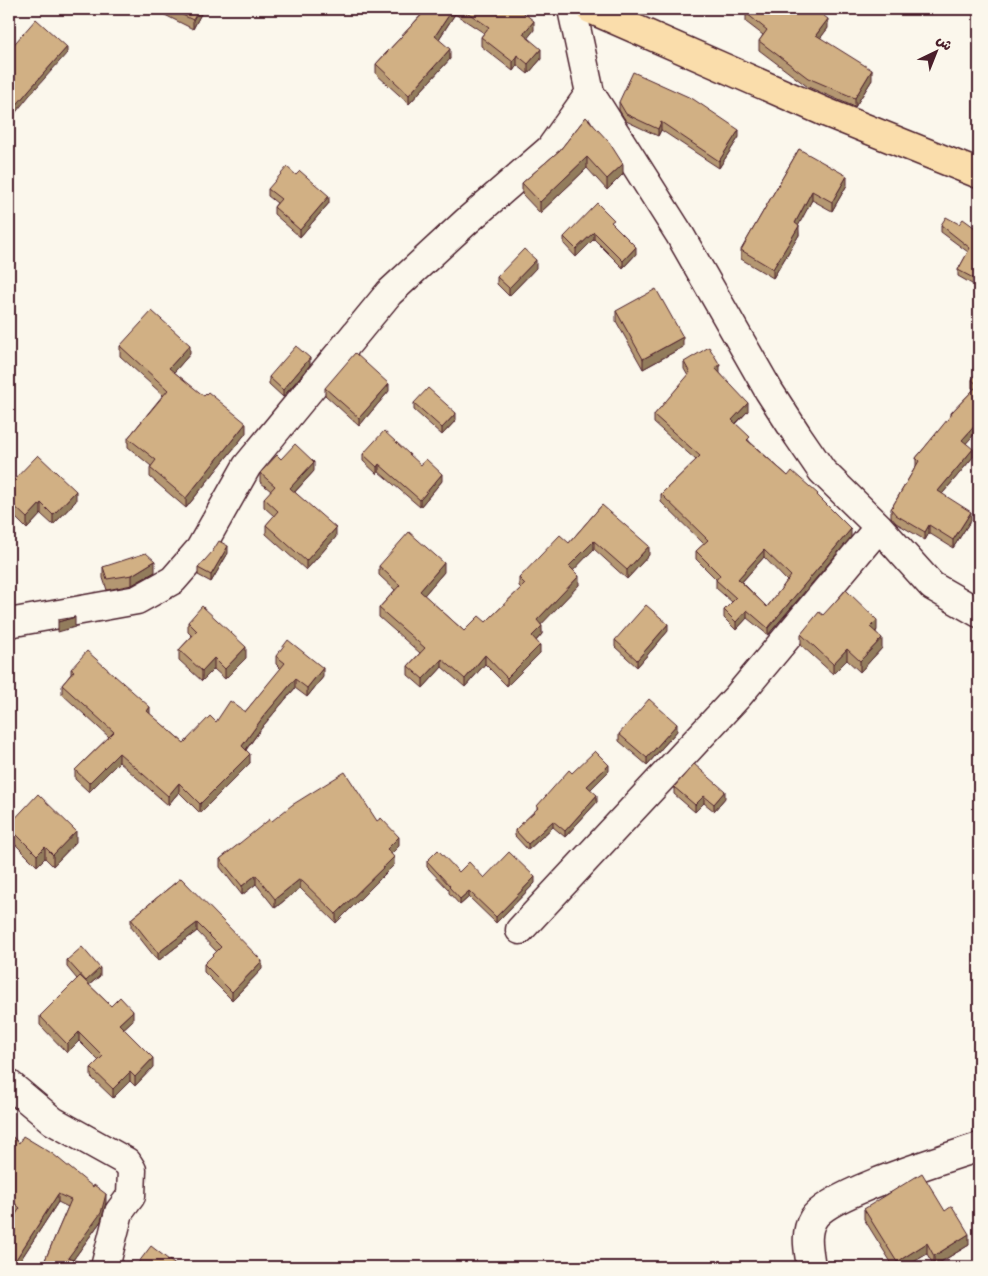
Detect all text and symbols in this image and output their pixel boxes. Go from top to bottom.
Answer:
north arrow [910,28,960,78]
text: ش [931,30,957,57]

